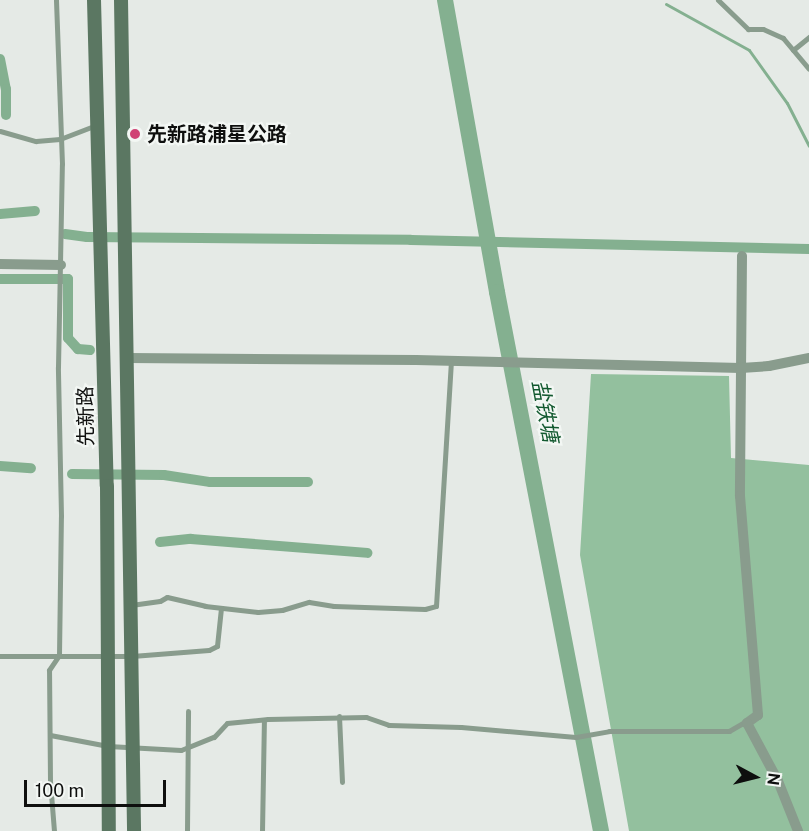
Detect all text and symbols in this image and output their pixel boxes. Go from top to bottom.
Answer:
place label: 先新路浦星公路 [147,122,287,146]
marker: 先新路浦星公路 [128,127,142,141]
water label: 盐铁塘 [527,378,563,444]
street label: 先新路 [73,386,99,446]
north arrow [725,747,785,807]
scale bar [27,768,170,806]
text: N [763,772,784,787]
text: 100 m [35,780,84,801]

